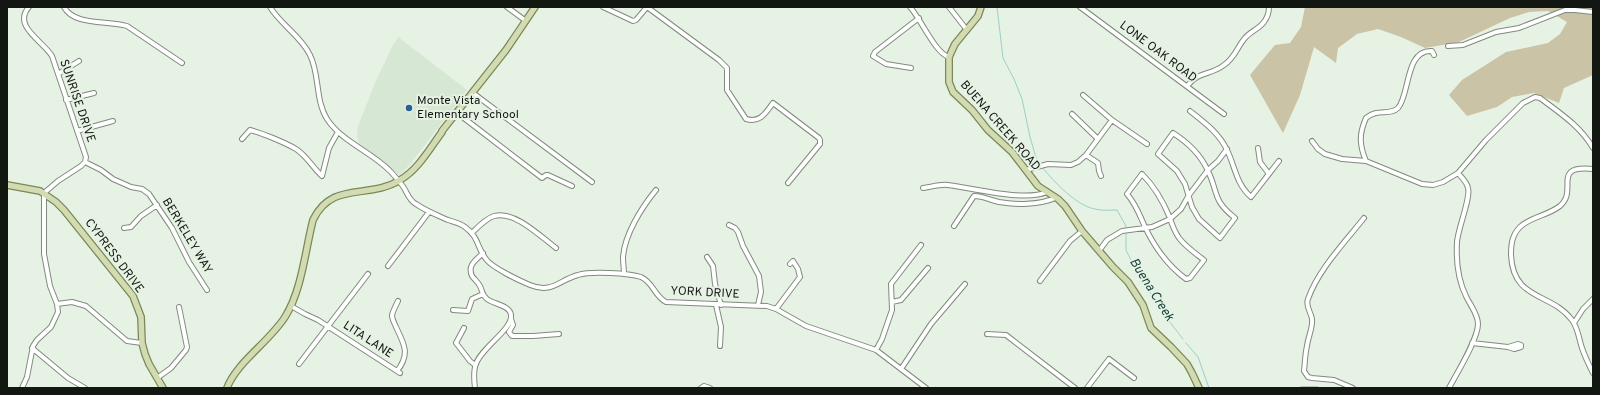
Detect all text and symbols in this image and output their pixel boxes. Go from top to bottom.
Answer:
street label: LONE OAK ROAD [1116,18,1200,86]
street label: SUNRISE DRIVE [55,57,99,145]
street label: BUENA CREEK ROAD [956,77,1044,175]
place label: Monte Vista Elementary School [417,93,519,123]
marker: Monte Vista Elementary School [404,103,414,113]
street label: BERKELEY WAY [158,195,216,277]
street label: CYPRESS DRIVE [81,216,147,296]
water label: Buena Creek [1125,255,1177,325]
street label: YORK DRIVE [670,283,740,303]
street label: LITA LANE [340,318,396,362]

